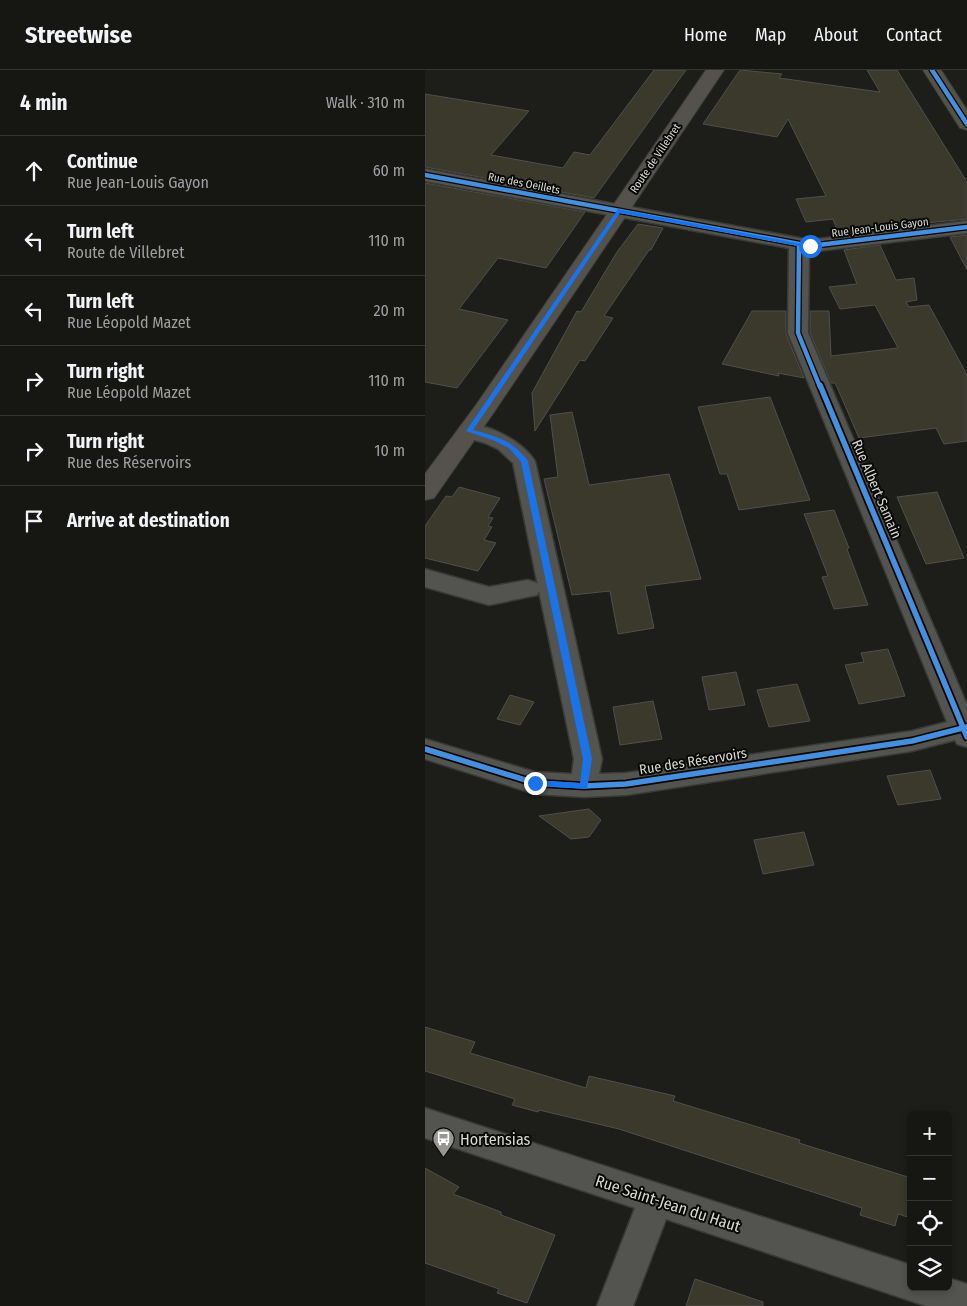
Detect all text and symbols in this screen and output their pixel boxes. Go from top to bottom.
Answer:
text: Streetwise [25,21,132,49]
text: Home [684,24,727,46]
text: Map [755,24,786,46]
text: About [814,24,858,46]
text: Contact [886,24,942,46]
text: 4 min [20,90,68,116]
text: Walk · 310 m [326,93,405,112]
street label: Route de Villebret [627,121,684,195]
text: Continue [67,150,138,173]
icon: ahead [20,157,48,185]
text: 60 m [373,161,405,180]
street label: Rue des Oeillets [487,170,561,197]
text: Rue Jean-Louis Gayon [67,173,209,192]
street label: Rue Jean-Louis Gayon [831,215,929,240]
text: Turn left [67,220,134,243]
icon: left [20,227,48,255]
text: 110 m [368,231,405,250]
route start [799,235,822,258]
text: Route de Villebret [67,243,184,262]
text: Turn left [67,290,134,313]
icon: left [20,297,48,325]
text: 20 m [374,301,405,320]
text: Rue Léopold Mazet [67,313,191,332]
text: Turn right [67,360,144,383]
icon: right [20,367,48,395]
text: 110 m [368,371,405,390]
text: Rue Léopold Mazet [67,383,191,402]
text: Turn right [67,430,144,453]
icon: right [20,437,48,465]
street label: Rue Albert Samain [848,437,905,541]
text: 10 m [374,441,405,460]
text: Rue des Réservoirs [67,453,191,472]
icon: arrive [20,507,48,535]
text: Arrive at destination [67,509,230,532]
street label: Rue des Réservoirs [638,745,748,778]
route end [524,772,547,795]
map controls [907,1111,952,1291]
button: + [907,1111,952,1156]
bus stop icon: Hortensias [432,1127,456,1158]
place label: Hortensias [460,1130,531,1149]
button: − [907,1156,952,1201]
street label: Rue Saint-Jean du Haut [593,1171,743,1236]
button: locate [907,1201,952,1246]
button: layers [907,1246,952,1291]

